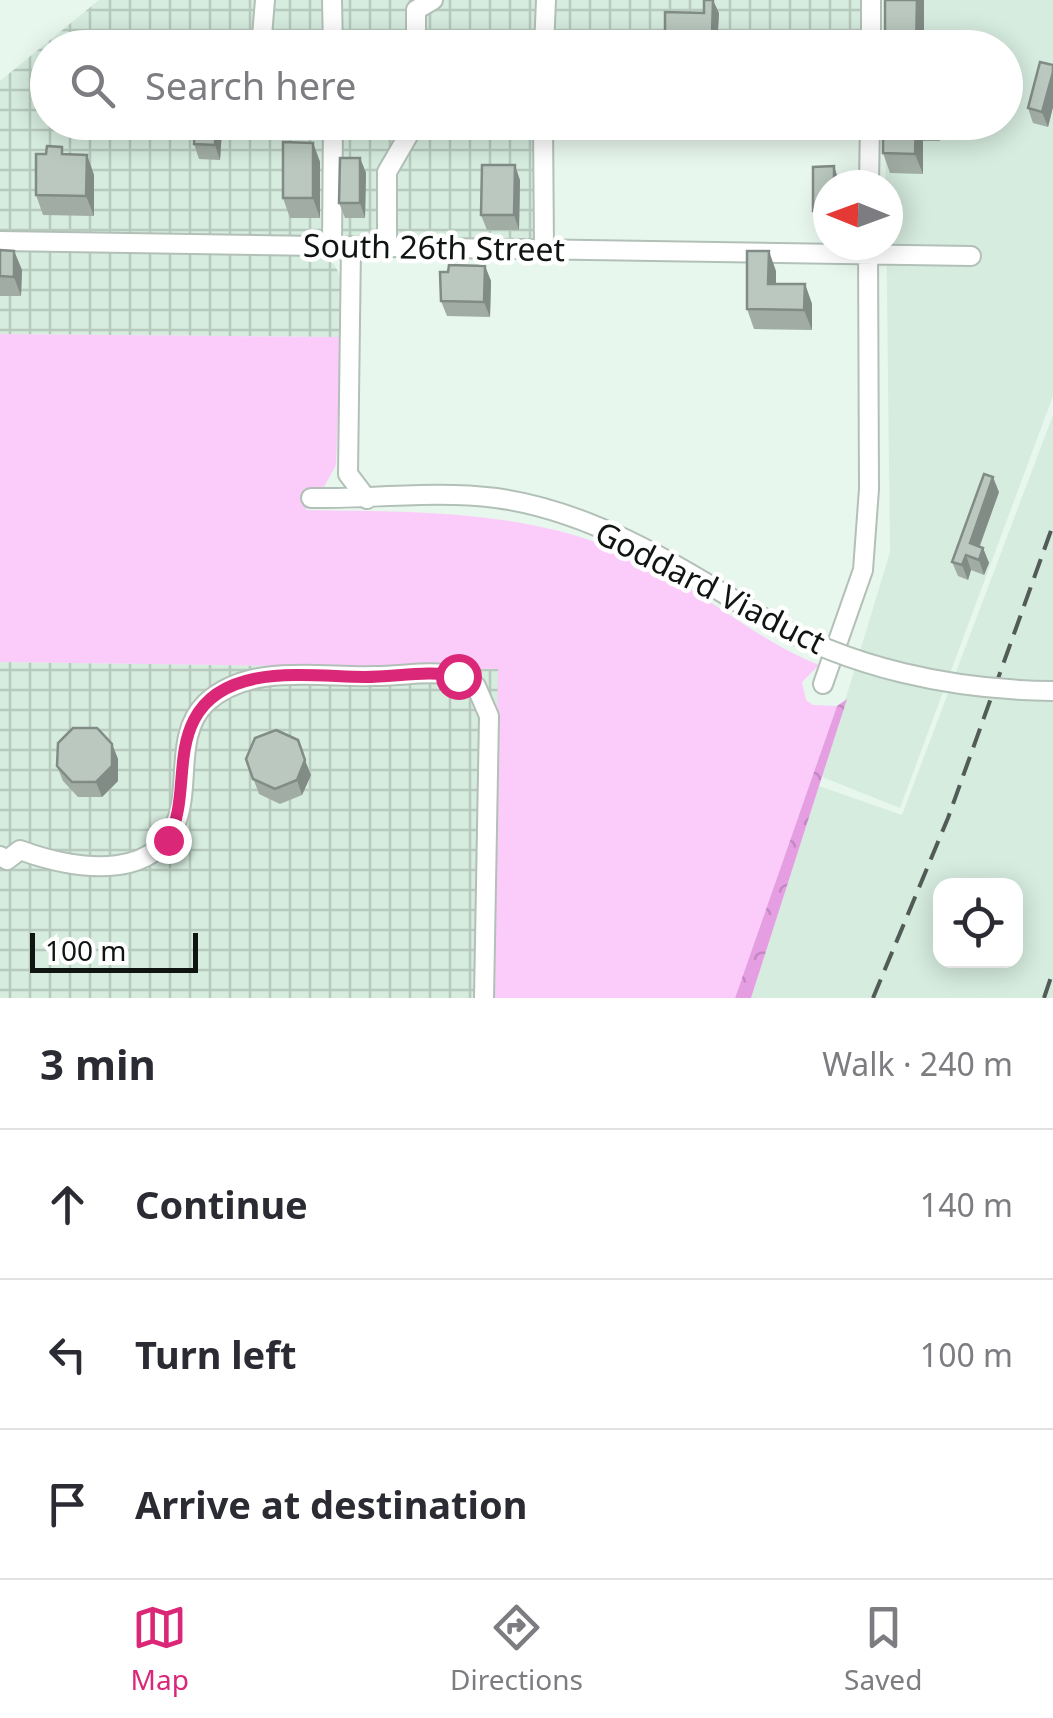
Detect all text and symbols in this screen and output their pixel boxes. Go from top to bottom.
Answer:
search box [30,30,1023,140]
icon: search [65,58,120,113]
text: Search here [145,59,356,111]
north arrow [813,170,903,260]
street label: South 26th Street [303,223,565,270]
street label: Goddard Viaduct [589,510,833,663]
route start [436,654,482,700]
route end [146,818,192,864]
map controls [933,878,1023,968]
button: locate [933,878,1023,968]
scale bar [30,928,198,973]
text: 100 m [45,931,127,969]
text: 3 min [40,1035,156,1092]
text: Walk · 240 m [822,1042,1013,1085]
icon: ahead [40,1177,95,1232]
text: Continue [135,1178,308,1230]
text: 140 m [920,1183,1013,1226]
icon: left [40,1327,95,1382]
text: Turn left [135,1328,297,1380]
text: 100 m [920,1333,1013,1376]
icon: arrive [40,1477,95,1532]
text: Arrive at destination [135,1478,527,1530]
tab: Map [131,1600,189,1698]
tab: Directions [450,1600,583,1698]
tab: Saved [844,1600,922,1698]

